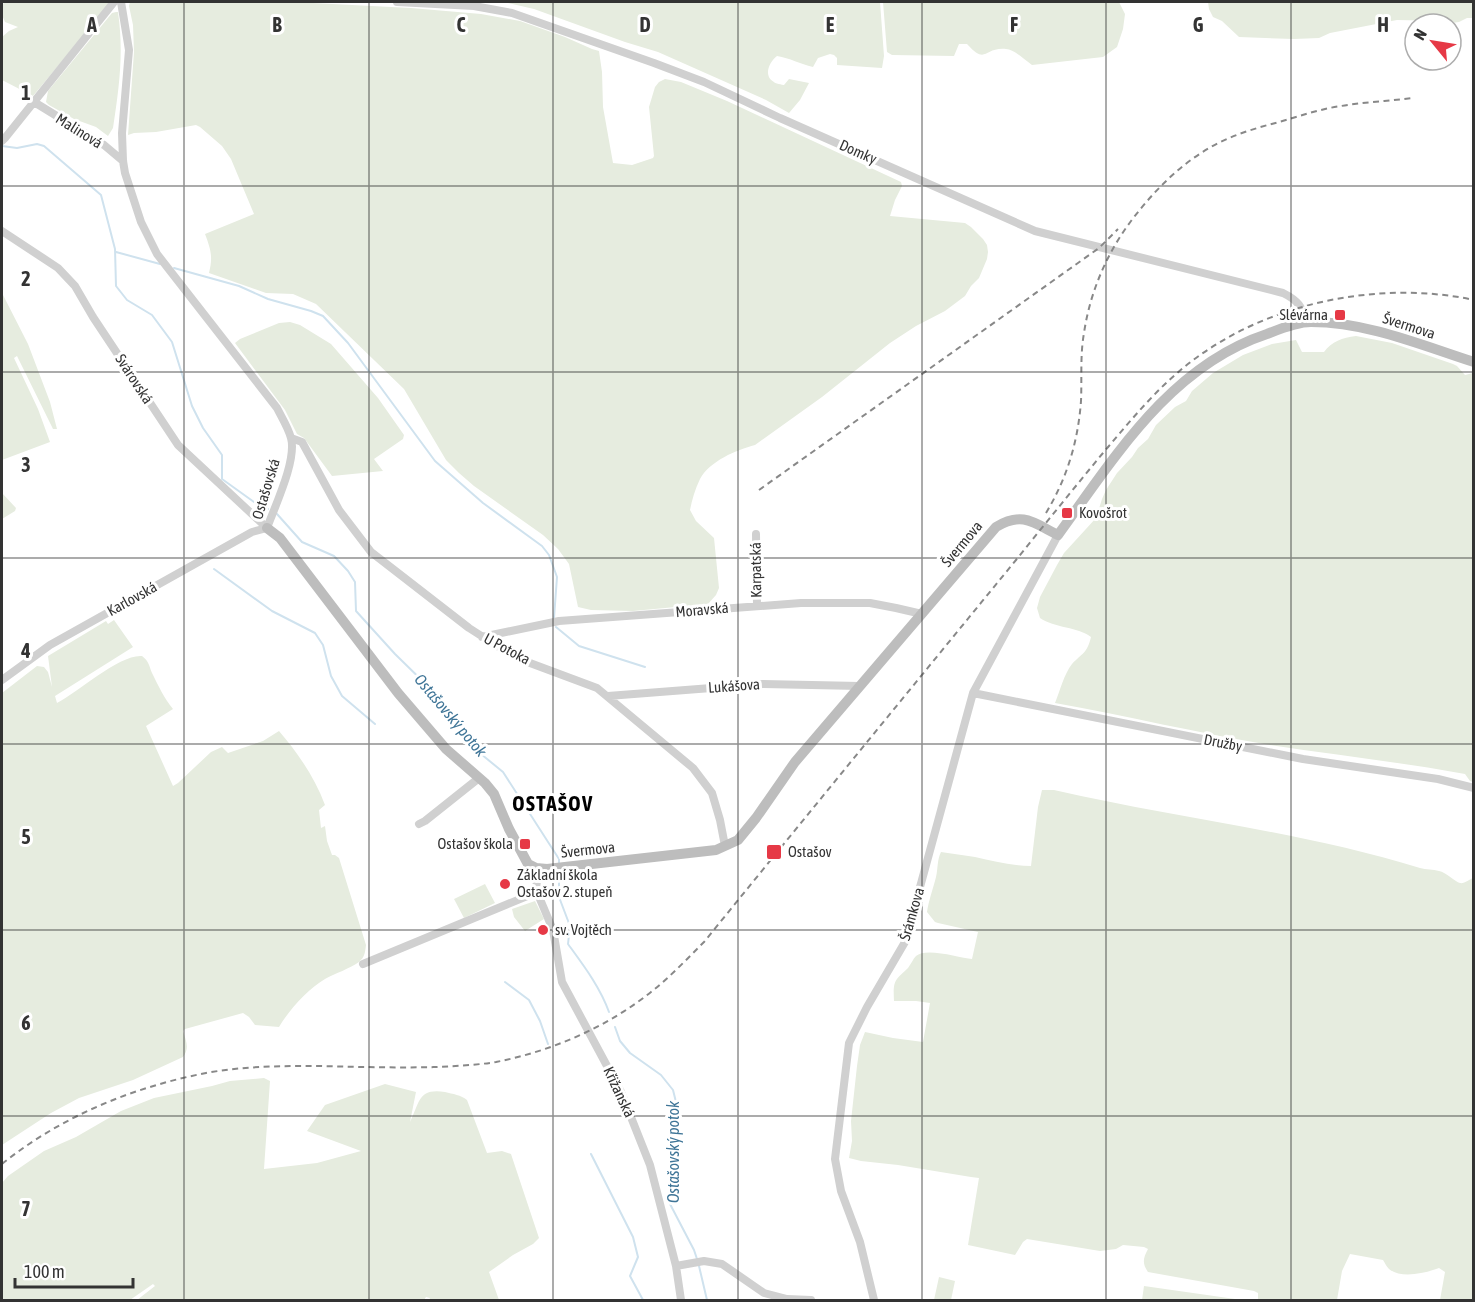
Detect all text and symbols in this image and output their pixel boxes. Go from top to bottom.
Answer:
north arrow [1403,12,1463,72]
text: A [86,13,97,36]
text: B [272,13,282,36]
text: C [457,13,466,36]
text: D [639,13,651,36]
text: E [826,13,835,36]
text: F [1010,13,1018,36]
text: G [1193,13,1204,36]
text: H [1377,13,1389,36]
text: N [1410,26,1430,43]
text: 1 [21,81,31,104]
street label: Malinová [53,110,106,151]
street label: Domky [837,136,879,167]
text: 2 [21,267,31,290]
place label: Slévárna [1280,306,1328,323]
marker: Slévárna [1333,308,1347,322]
street label: Švermova [1381,309,1438,342]
street label: Svárovská [112,351,157,407]
text: 3 [21,453,31,476]
street label: Ostašovská [248,456,283,521]
place label: Kovošrot [1079,504,1127,521]
marker: Kovošrot [1060,506,1074,520]
street label: Švermova [938,517,986,570]
street label: Karpatská [747,542,764,598]
street label: Karlovská [104,578,160,619]
street label: Moravská [675,599,729,620]
street label: U Potoka [481,629,533,668]
text: 4 [20,639,31,662]
water label: Ostašovský potok [411,670,491,761]
street label: Lukášova [708,675,760,696]
street label: Družby [1203,730,1244,755]
district label: OSTAŠOV [512,791,594,815]
text: 5 [21,825,31,848]
place label: Ostašov škola [438,835,513,852]
marker: Ostašov škola [518,837,532,851]
street label: Švermova [560,838,616,861]
marker: Ostašov [765,843,783,861]
place label: Ostašov [788,843,832,860]
place label: Základní škola Ostašov 2. stupeň [517,866,613,900]
marker: Základní škola Ostašov 2. stupeň [498,877,512,891]
street label: Šrámkova [896,885,927,942]
place label: sv. Vojtěch [555,921,612,938]
marker: sv. Vojtěch [536,923,550,937]
text: 6 [21,1011,31,1034]
street label: Křižanská [600,1064,639,1120]
water label: Ostašovský potok [664,1100,683,1203]
text: 7 [21,1197,31,1220]
scale bar [15,1251,134,1289]
text: 100 m [24,1261,65,1282]

